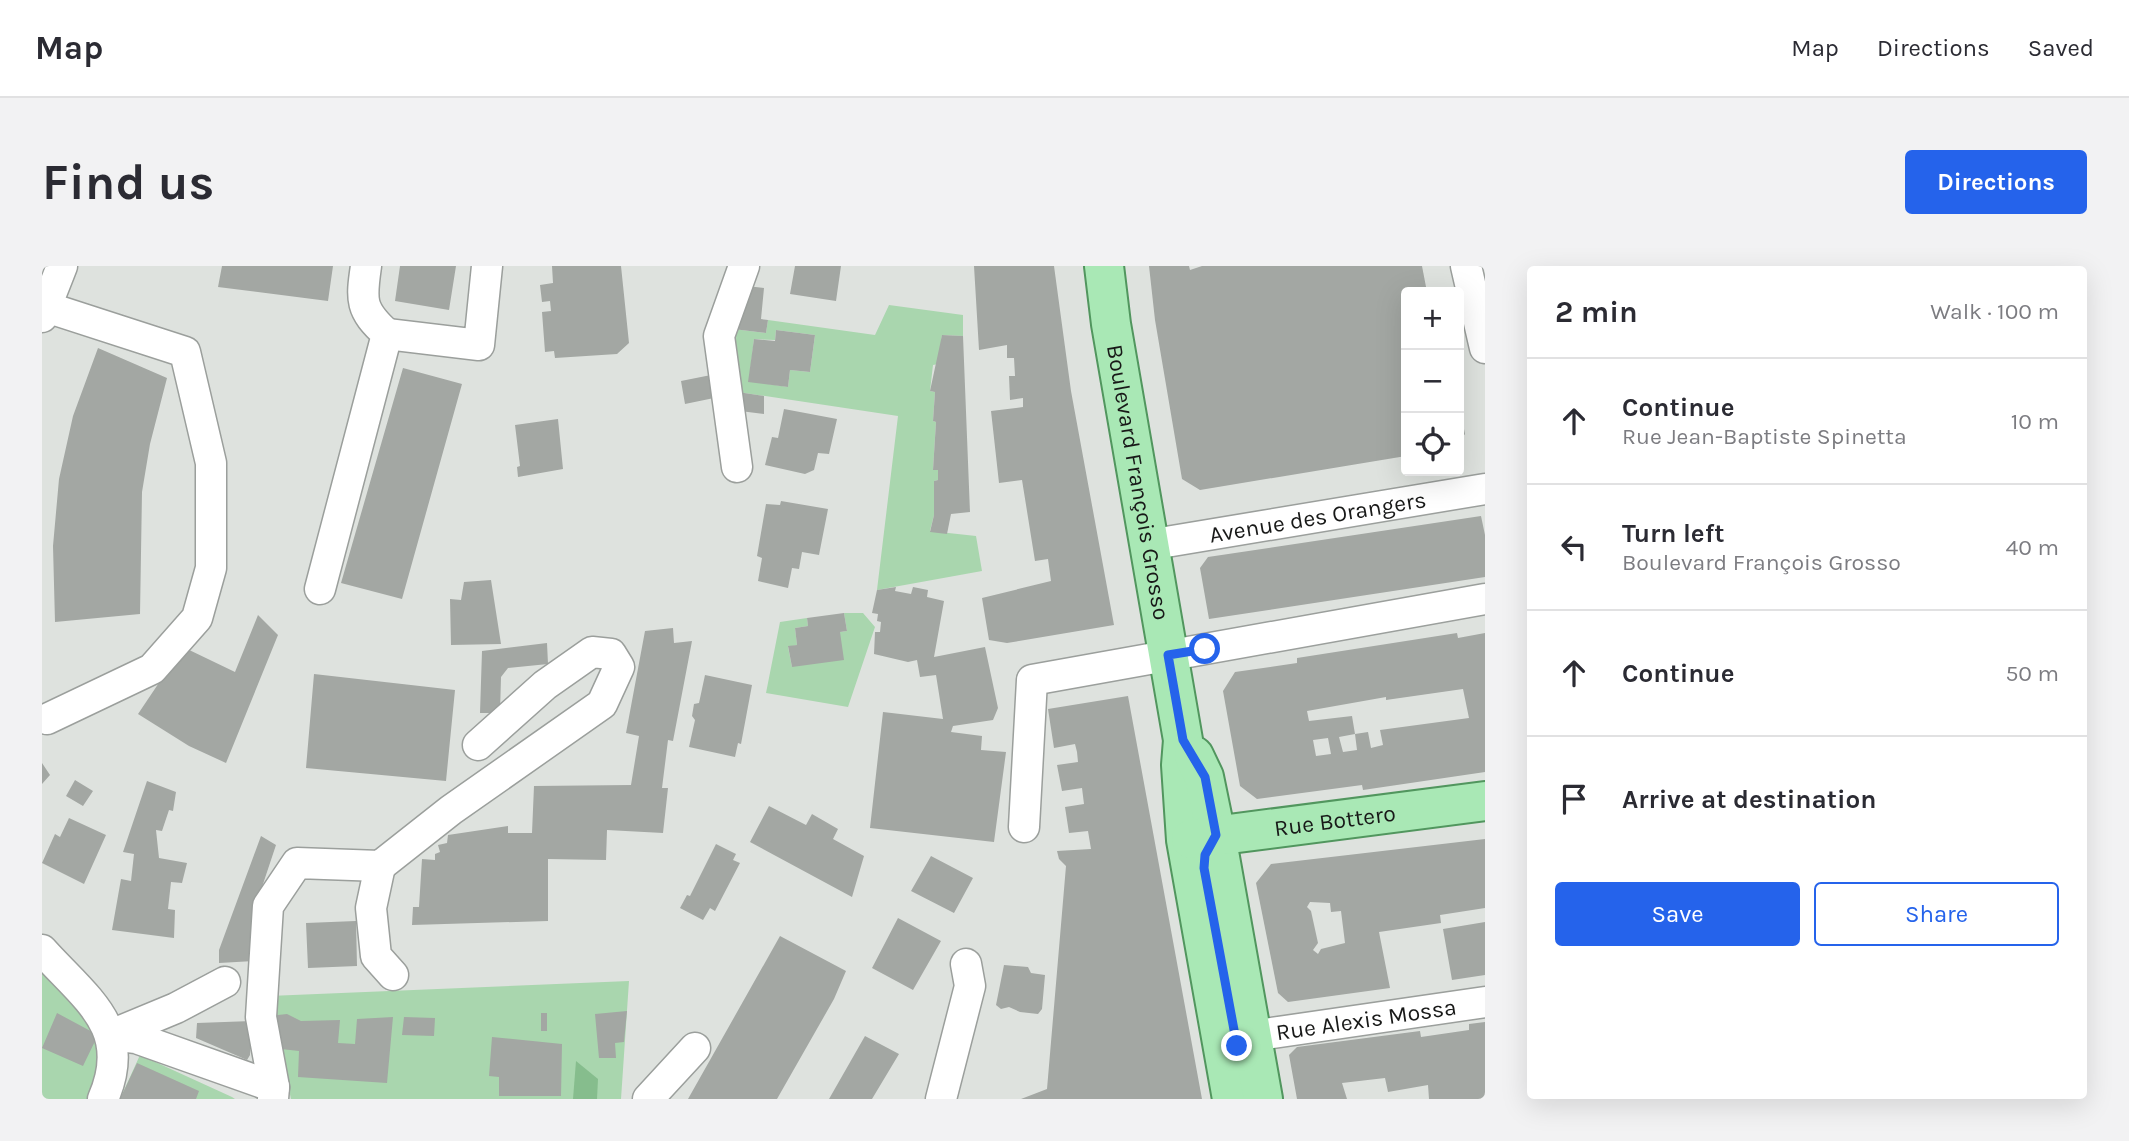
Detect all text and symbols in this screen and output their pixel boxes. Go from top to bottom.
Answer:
text: Map [35,29,103,67]
text: Map [1791,34,1839,62]
text: Directions [1877,34,1990,62]
text: Saved [2028,34,2094,62]
button: Directions [1905,150,2087,214]
text: Find us [42,154,214,211]
map controls [1401,287,1464,476]
button: + [1401,287,1464,350]
text: 2 min [1555,294,1638,330]
text: Walk · 100 m [1930,298,2059,325]
street label: Boulevard François Grosso [1101,343,1175,622]
button: − [1401,350,1464,413]
text: Continue [1622,392,1734,423]
icon: ahead [1555,402,1593,440]
text: 10 m [2011,408,2059,435]
button: locate [1401,413,1464,476]
text: Rue Jean-Baptiste Spinetta [1622,423,1907,450]
street label: Avenue des Orangers [1207,486,1428,549]
text: Turn left [1622,518,1724,549]
icon: left [1555,528,1593,566]
text: 40 m [2006,534,2059,561]
text: Boulevard François Grosso [1622,549,1901,576]
route start [1189,633,1220,664]
icon: ahead [1555,654,1593,692]
text: Continue [1622,658,1734,689]
text: 50 m [2005,660,2059,687]
icon: arrive [1555,780,1593,818]
text: Arrive at destination [1622,784,1876,815]
street label: Rue Bottero [1273,800,1397,842]
button: Save [1555,882,1800,946]
button: Share [1814,882,2059,946]
street label: Rue Alexis Mossa [1274,993,1458,1046]
route end [1221,1030,1252,1061]

